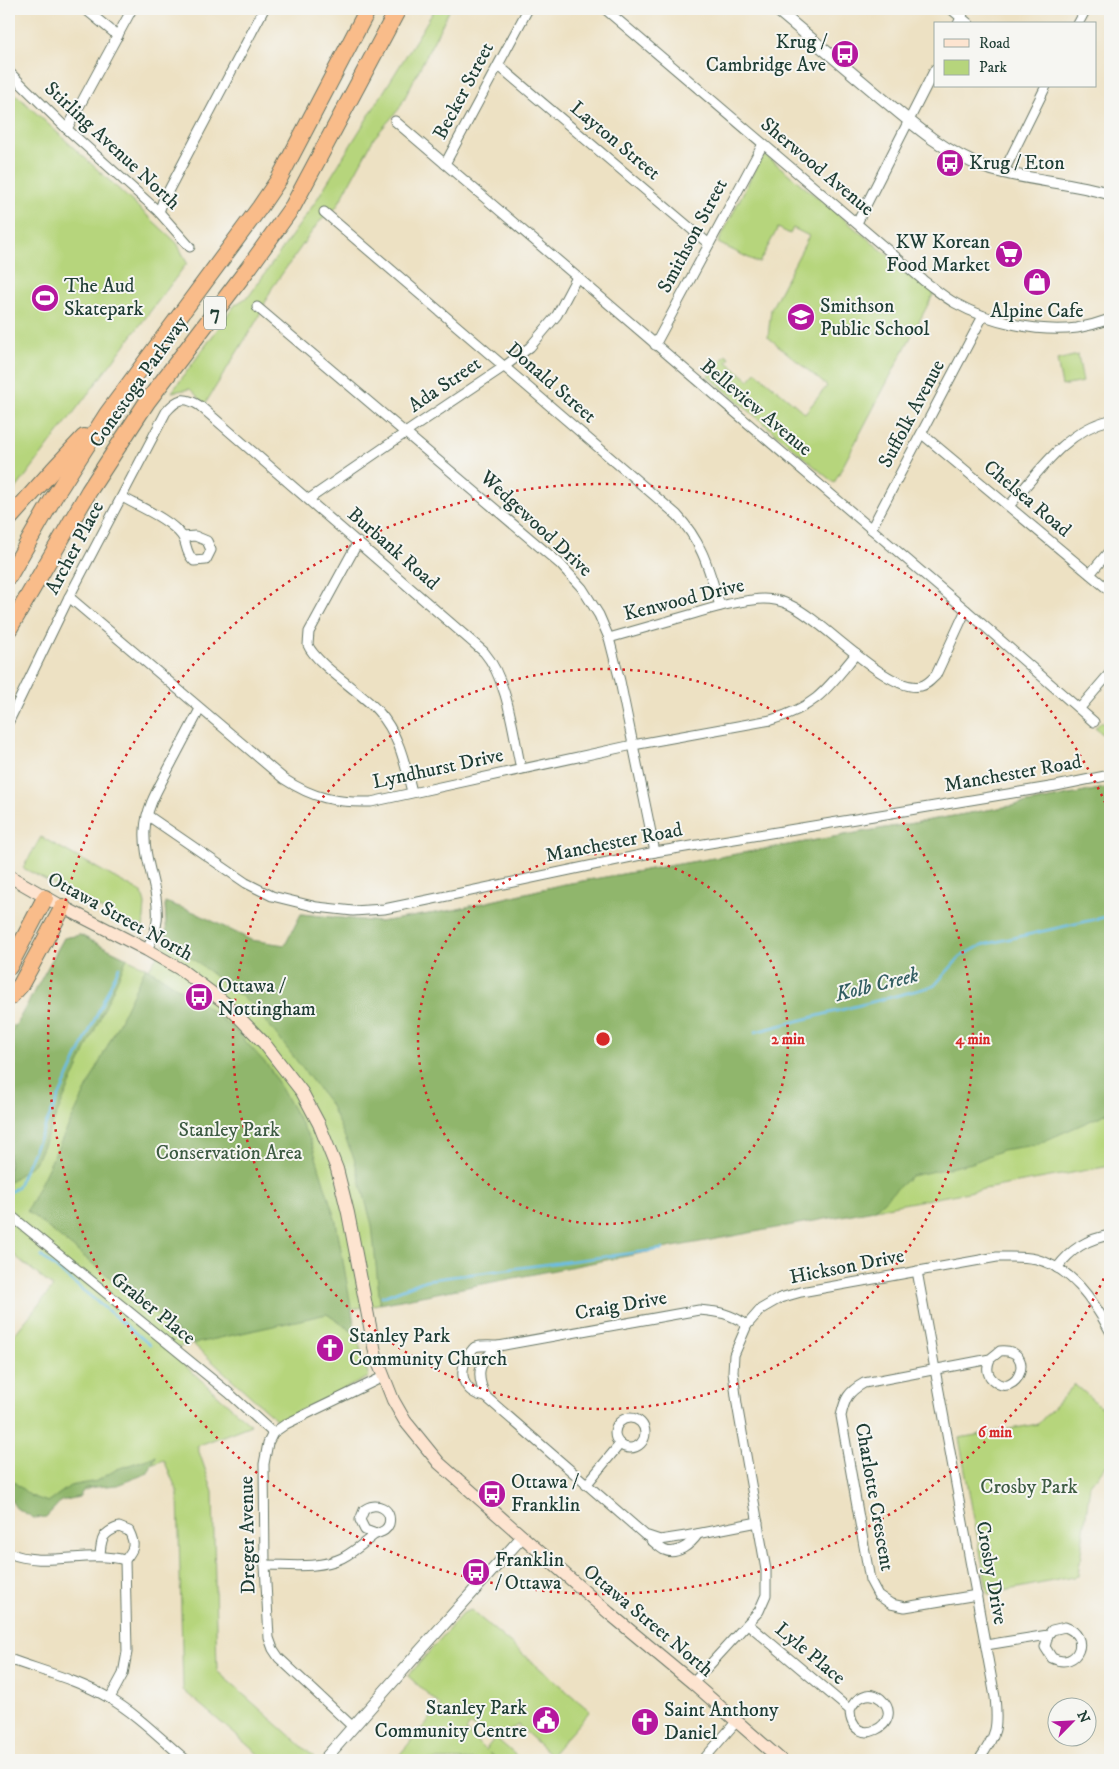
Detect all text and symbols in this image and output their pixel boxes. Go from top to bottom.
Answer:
legend [934,22,1096,88]
place label: Krug / Cambridge Ave [706,30,828,78]
text: Road [979,34,1011,53]
street label: Becker Street [428,38,500,144]
bus stop icon: Krug / Cambridge Ave [830,39,860,69]
text: Park [979,58,1008,77]
street label: Stirling Avenue North [39,77,186,216]
street label: Layton Street [565,96,665,186]
street label: Sherwood Avenue [755,112,879,222]
bus stop icon: Krug / Eton [935,148,965,178]
place label: Krug / Eton [969,151,1065,176]
street label: Smithson Street [652,175,734,297]
place label: KW Korean Food Market [886,230,991,278]
supermarket icon: KW Korean Food Market [994,239,1024,269]
shop icon: Alpine Cafe [1022,267,1052,297]
place label: The Aud Skatepark [64,274,143,322]
sports icon: The Aud Skatepark [30,283,60,313]
place label: Smithson Public School [820,294,930,342]
road number: 7 [204,296,226,330]
place label: Alpine Cafe [990,299,1084,324]
school or university icon: Smithson Public School [786,302,816,332]
street label: Conestoga Parkway [84,311,194,453]
street label: Donald Street [501,337,601,429]
street label: Ada Street [404,351,486,419]
street label: Belleview Avenue [695,354,817,462]
street label: Suffolk Avenue [873,356,951,472]
street label: Chelsea Road [978,455,1076,543]
street label: Wedgewood Drive [474,465,597,582]
street label: Archer Place [40,497,110,599]
street label: Burbank Road [342,502,444,596]
street label: Kenwood Drive [621,573,747,627]
street label: Lyndhurst Drive [370,743,506,795]
street label: Manchester Road [942,750,1084,798]
street label: Manchester Road [543,817,685,869]
street label: Ottawa Street North [43,867,198,968]
water label: Kolb Creek [832,962,922,1008]
place label: Ottawa / Nottingham [218,974,316,1022]
bus stop icon: Ottawa / Nottingham [184,982,214,1012]
centre of rings [594,1030,612,1048]
text: 2 min [771,1030,805,1049]
text: 4 min [955,1030,991,1049]
park label: Stanley Park Conservation Area [156,1118,303,1166]
street label: Hickson Drive [788,1244,906,1290]
street label: Graber Place [105,1267,201,1351]
street label: Craig Drive [573,1286,669,1326]
place label: Stanley Park Community Church [349,1324,508,1372]
church icon: Stanley Park Community Church [315,1333,345,1363]
street label: Charlotte Crescent [849,1421,899,1573]
text: 6 min [978,1423,1012,1442]
place label: Ottawa / Franklin [511,1470,581,1518]
park label: Crosby Park [980,1475,1078,1500]
street label: Dreger Avenue [234,1476,262,1594]
bus stop icon: Ottawa / Franklin [477,1479,507,1509]
street label: Crosby Drive [970,1519,1012,1627]
place label: Franklin / Ottawa [495,1548,565,1596]
bus stop icon: Franklin / Ottawa [461,1557,491,1587]
street label: Ottawa Street North [578,1559,719,1683]
street label: Lyle Place [770,1617,850,1691]
place label: Stanley Park Community Centre [375,1696,527,1744]
north arrow [1046,1696,1096,1746]
place label: Saint Anthony Daniel [664,1698,779,1746]
public building icon: Stanley Park Community Centre [531,1705,561,1735]
church icon: Saint Anthony Daniel [630,1707,660,1737]
text: N [1072,1708,1094,1726]

